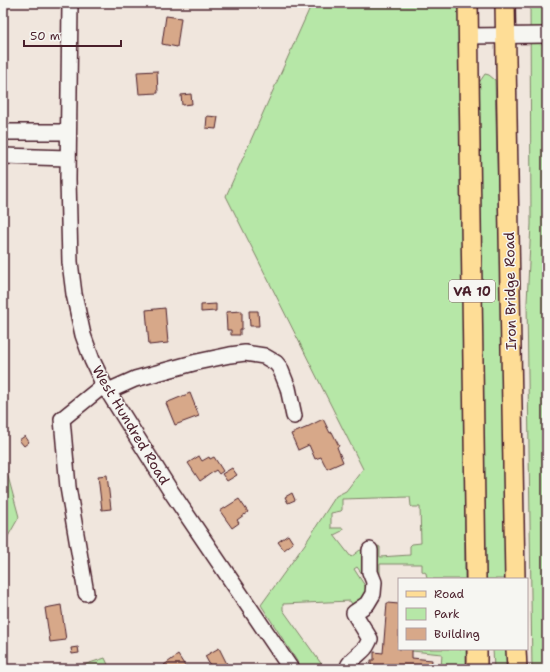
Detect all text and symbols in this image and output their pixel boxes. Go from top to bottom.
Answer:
scale bar [24,22,121,48]
text: 50 m [30,28,60,44]
street label: Iron Bridge Road [500,232,520,350]
road number: VA 10 [449,280,495,302]
street label: West Hundred Road [88,362,174,488]
legend [398,578,528,650]
text: Road [434,586,465,602]
text: Park [434,606,460,622]
text: Building [434,626,480,642]

